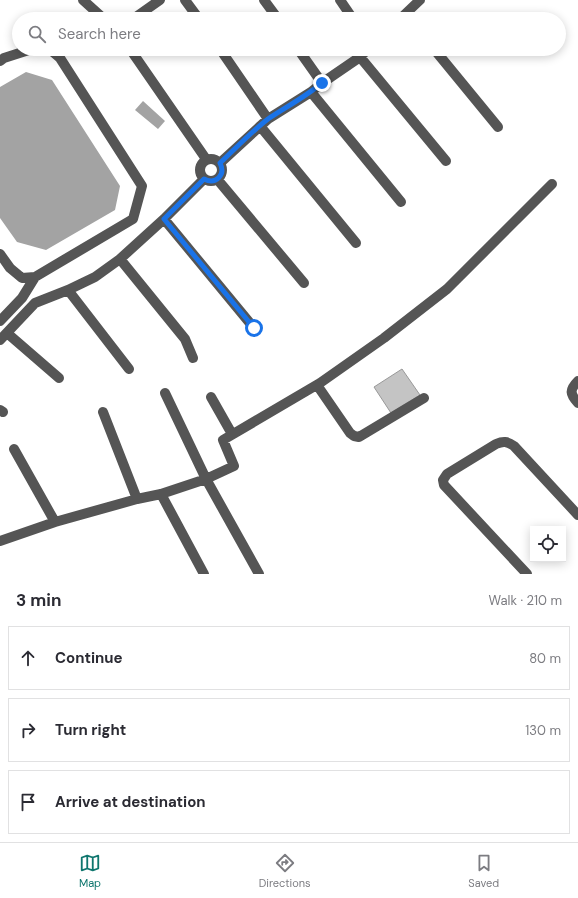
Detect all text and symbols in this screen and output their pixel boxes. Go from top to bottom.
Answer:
search box [12,12,566,56]
icon: search [26,23,48,45]
text: Search here [58,24,141,44]
route end [313,74,331,92]
route start [245,319,263,337]
map controls [530,526,566,562]
button: locate [530,526,566,562]
text: 3 min [16,589,61,611]
text: Walk · 210 m [489,592,562,609]
icon: ahead [17,647,39,669]
text: Continue [55,648,123,668]
text: 80 m [529,650,561,667]
icon: right [17,719,39,741]
text: Turn right [55,720,126,740]
text: 130 m [525,722,561,739]
icon: arrive [17,791,39,813]
text: Arrive at destination [55,792,206,812]
tab: Map [79,852,101,890]
tab: Directions [259,852,311,890]
tab: Saved [468,852,499,890]

